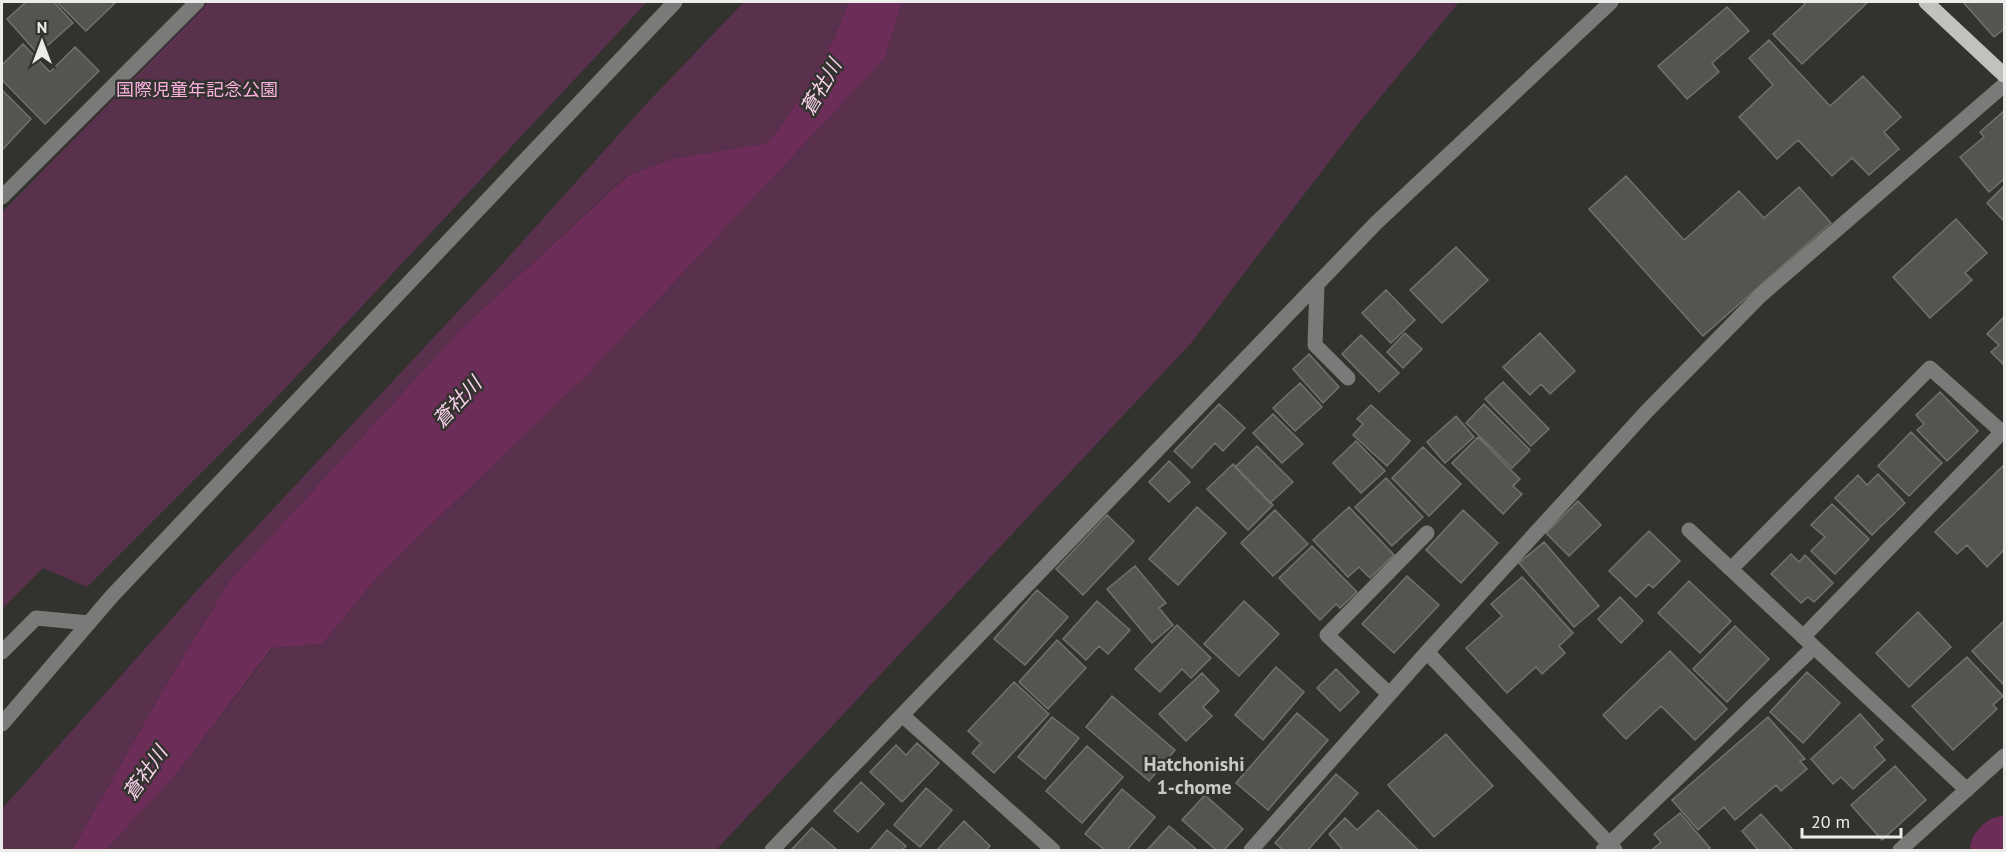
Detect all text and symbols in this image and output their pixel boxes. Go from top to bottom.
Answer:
north arrow [12,12,72,72]
text: N [37,17,47,37]
water label: 蒼社川 [795,53,848,119]
park label: 国際児童年記念公園 [116,78,278,101]
water label: 蒼社川 [427,370,488,433]
water label: 蒼社川 [117,739,174,805]
district label: Hatchonishi 1-chome [1143,751,1245,800]
scale bar [1802,801,1901,839]
text: 20 m [1811,810,1850,833]

